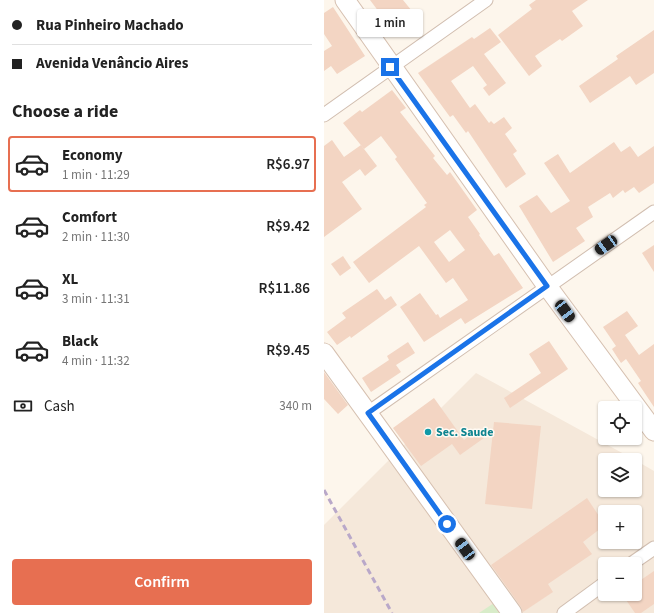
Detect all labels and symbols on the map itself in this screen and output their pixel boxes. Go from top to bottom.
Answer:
callout: 1 min [357,9,423,37]
route end [381,58,399,76]
car [593,233,619,257]
car [553,298,577,324]
place label: Sec. Saude [436,424,493,441]
marker: Sec. Saude [423,427,433,437]
route start [438,515,456,533]
car [453,536,477,562]

